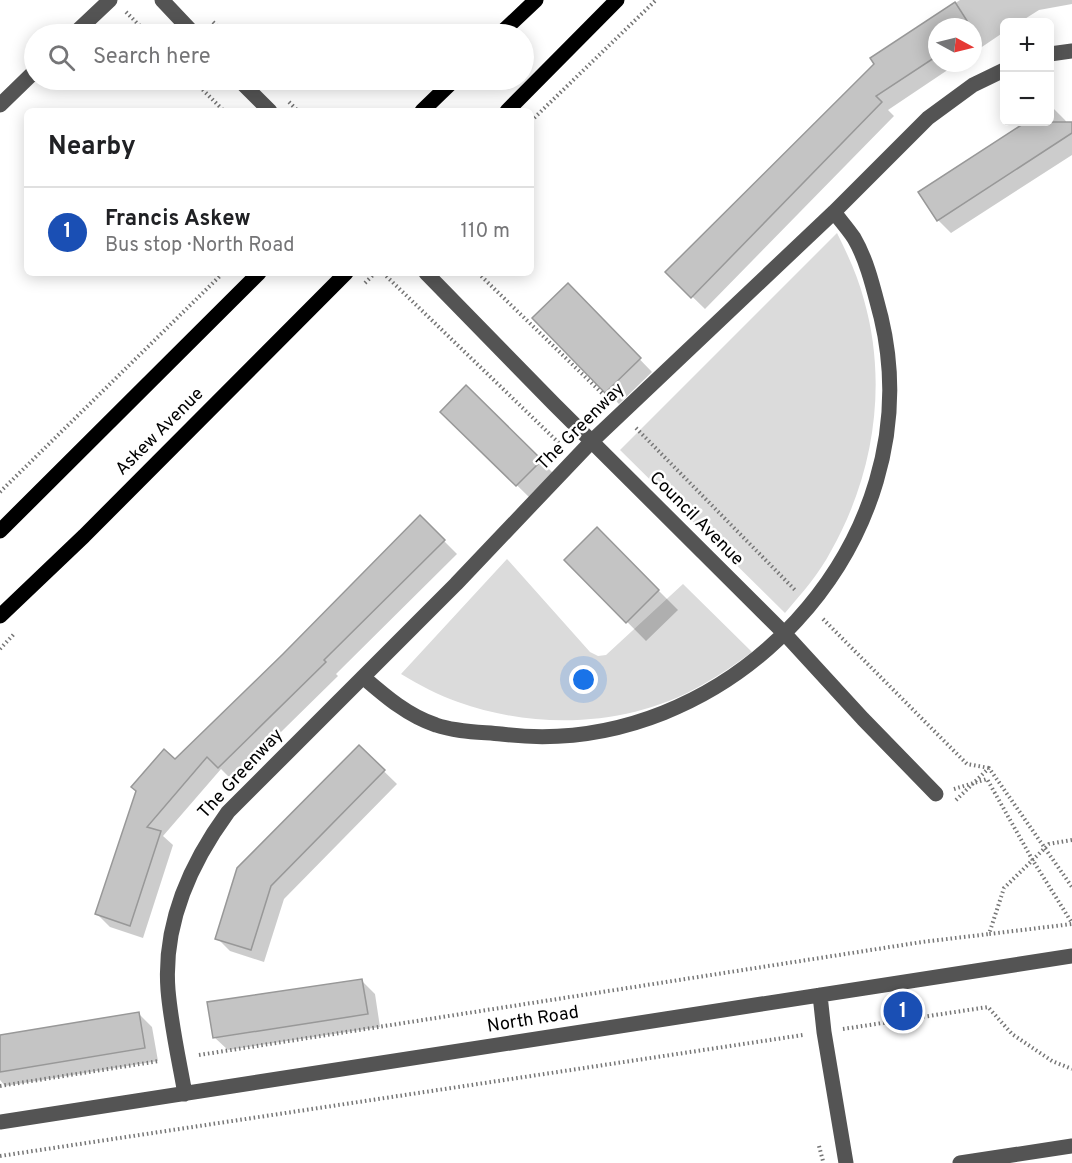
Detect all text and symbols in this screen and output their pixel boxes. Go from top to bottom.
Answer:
north arrow [928,18,982,72]
map controls [1000,18,1054,126]
button: + [1000,18,1054,72]
search box [24,24,534,90]
icon: search [45,41,78,74]
text: Search here [93,44,211,71]
button: − [1000,72,1054,126]
text: Nearby [48,131,136,164]
text: Francis Askew [105,206,251,233]
text: 1 [64,219,72,245]
text: 110 m [461,219,510,245]
text: Bus stop · North Road [105,233,295,259]
street label: The Greenway [532,378,630,476]
street label: Askew Avenue [111,383,209,481]
street label: Council Avenue [644,467,748,571]
your location [569,665,598,694]
street label: The Greenway [193,724,289,824]
pin: 1 [884,988,922,1034]
street label: North Road [486,1001,580,1039]

